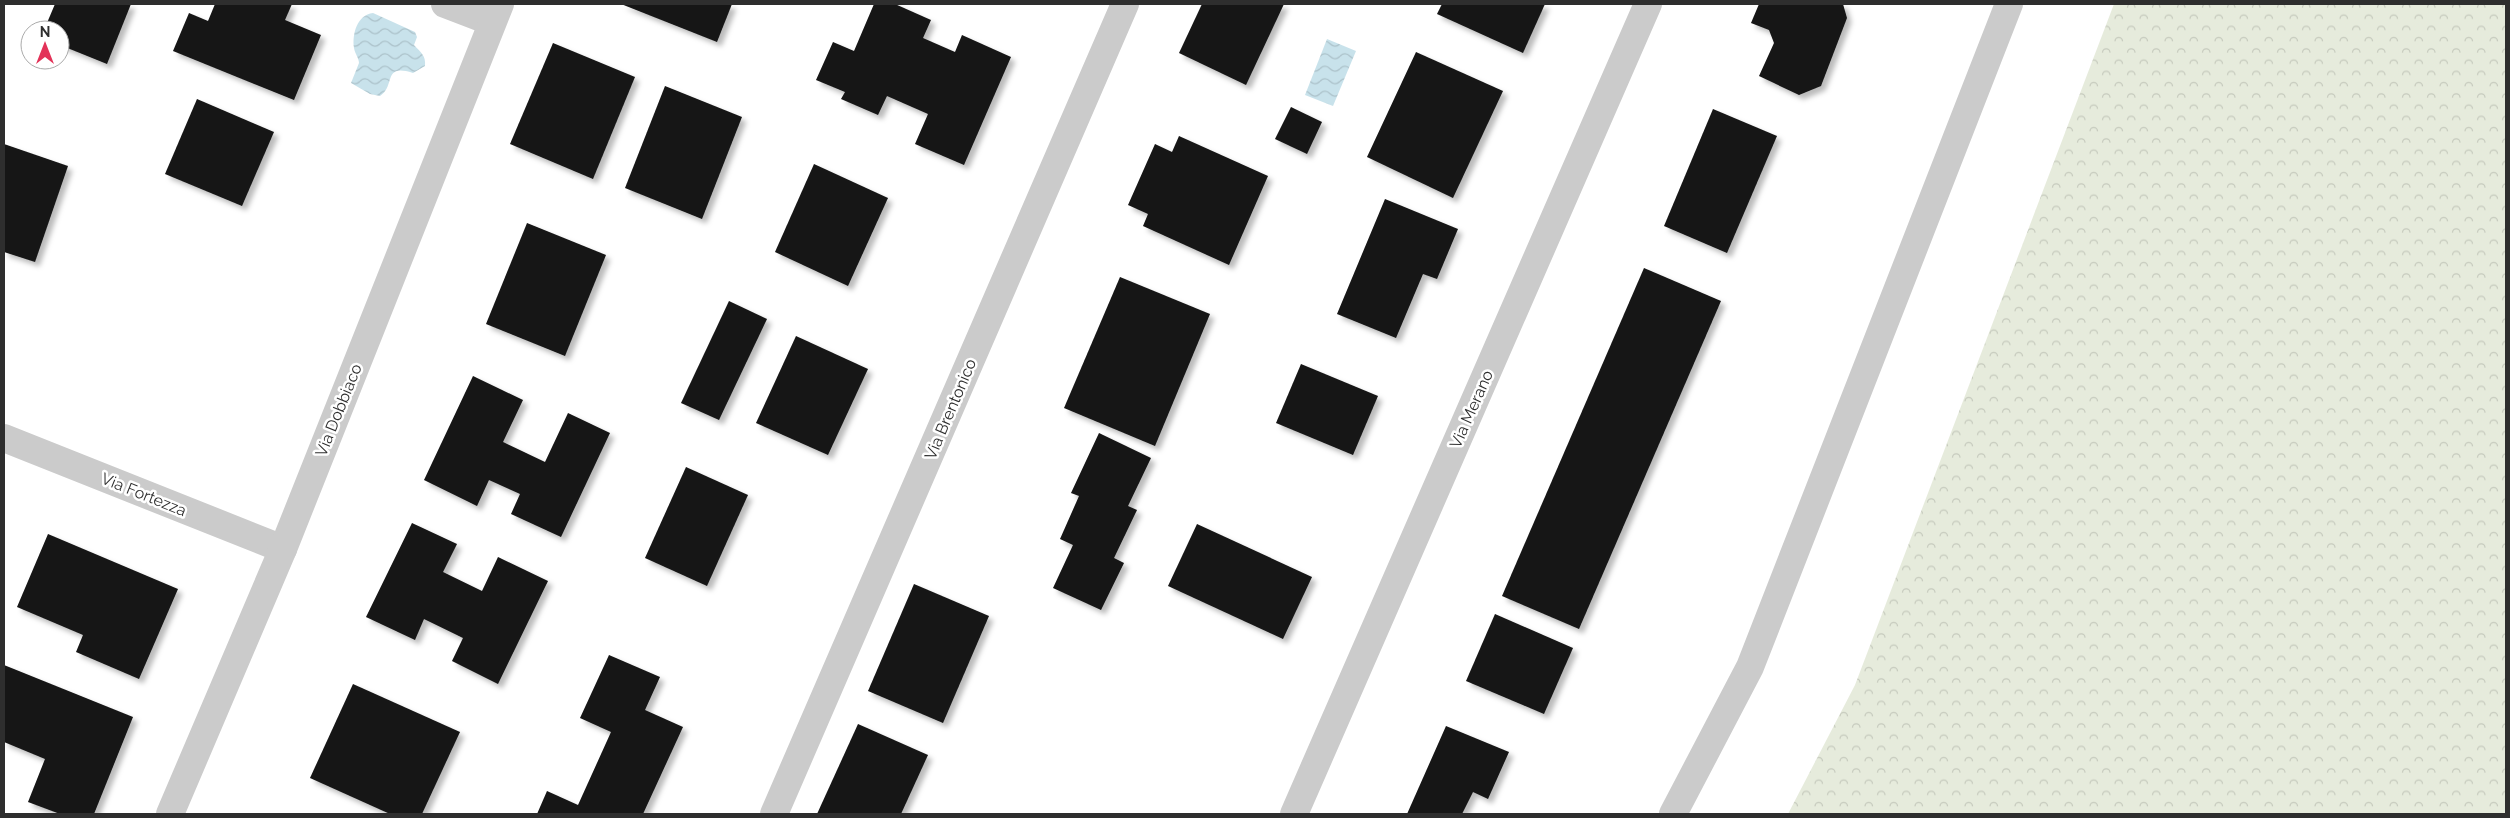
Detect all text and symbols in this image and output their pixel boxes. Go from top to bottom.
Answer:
north arrow [20,20,70,70]
text: N [40,24,50,40]
street label: Via Brentonico [921,356,980,462]
street label: Via Dobbiaco [311,361,366,459]
street label: Via Merano [1446,367,1497,451]
street label: Via Fortezza [98,469,189,520]

